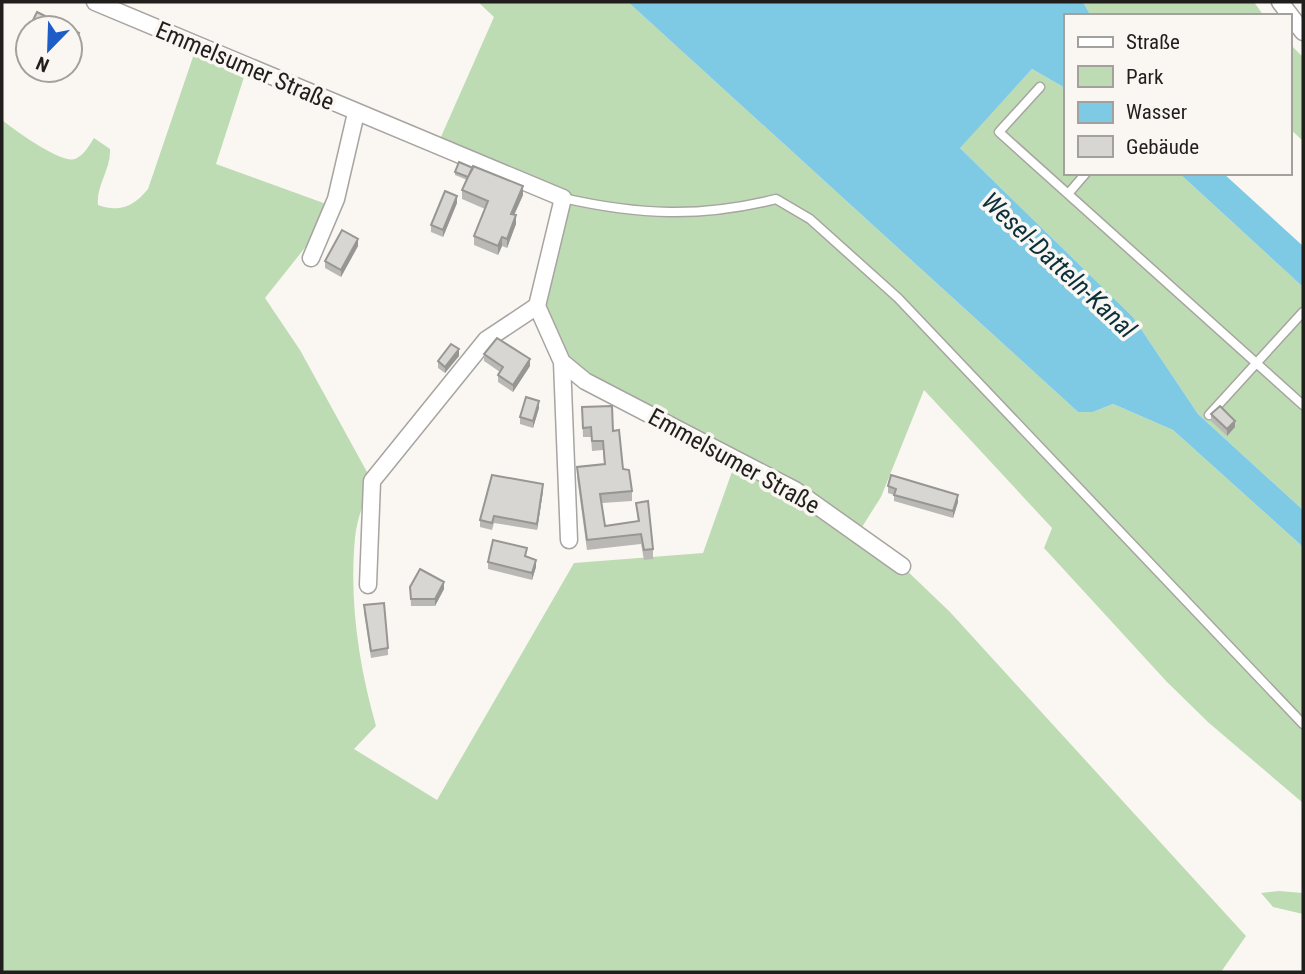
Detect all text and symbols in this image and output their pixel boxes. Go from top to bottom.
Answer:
north arrow [14,14,84,84]
legend [1064,14,1291,175]
street label: Emmelsumer Straße [152,16,338,116]
text: Straße [1126,30,1180,54]
text: N [33,51,52,77]
text: Park [1126,65,1164,89]
text: Wasser [1126,100,1187,124]
text: Gebäude [1126,135,1199,159]
water label: Wesel-Datteln-Kanal [976,186,1143,345]
street label: Emmelsumer Straße [644,402,824,520]

